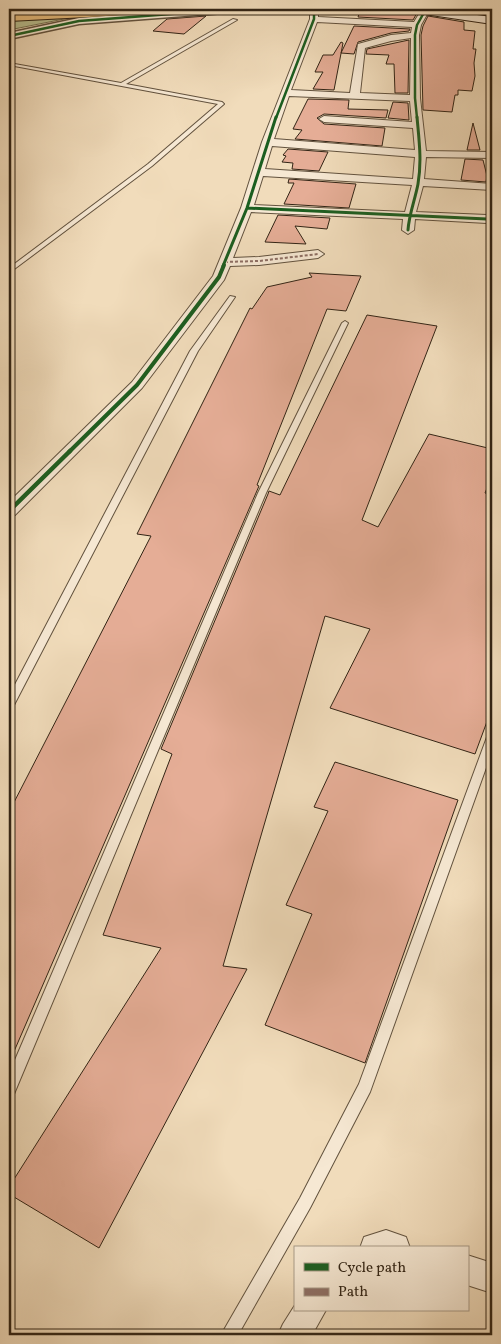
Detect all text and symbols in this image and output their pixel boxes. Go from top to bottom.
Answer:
legend [294,1246,468,1312]
text: Cycle path [338,1258,406,1279]
text: Path [338,1282,368,1303]

